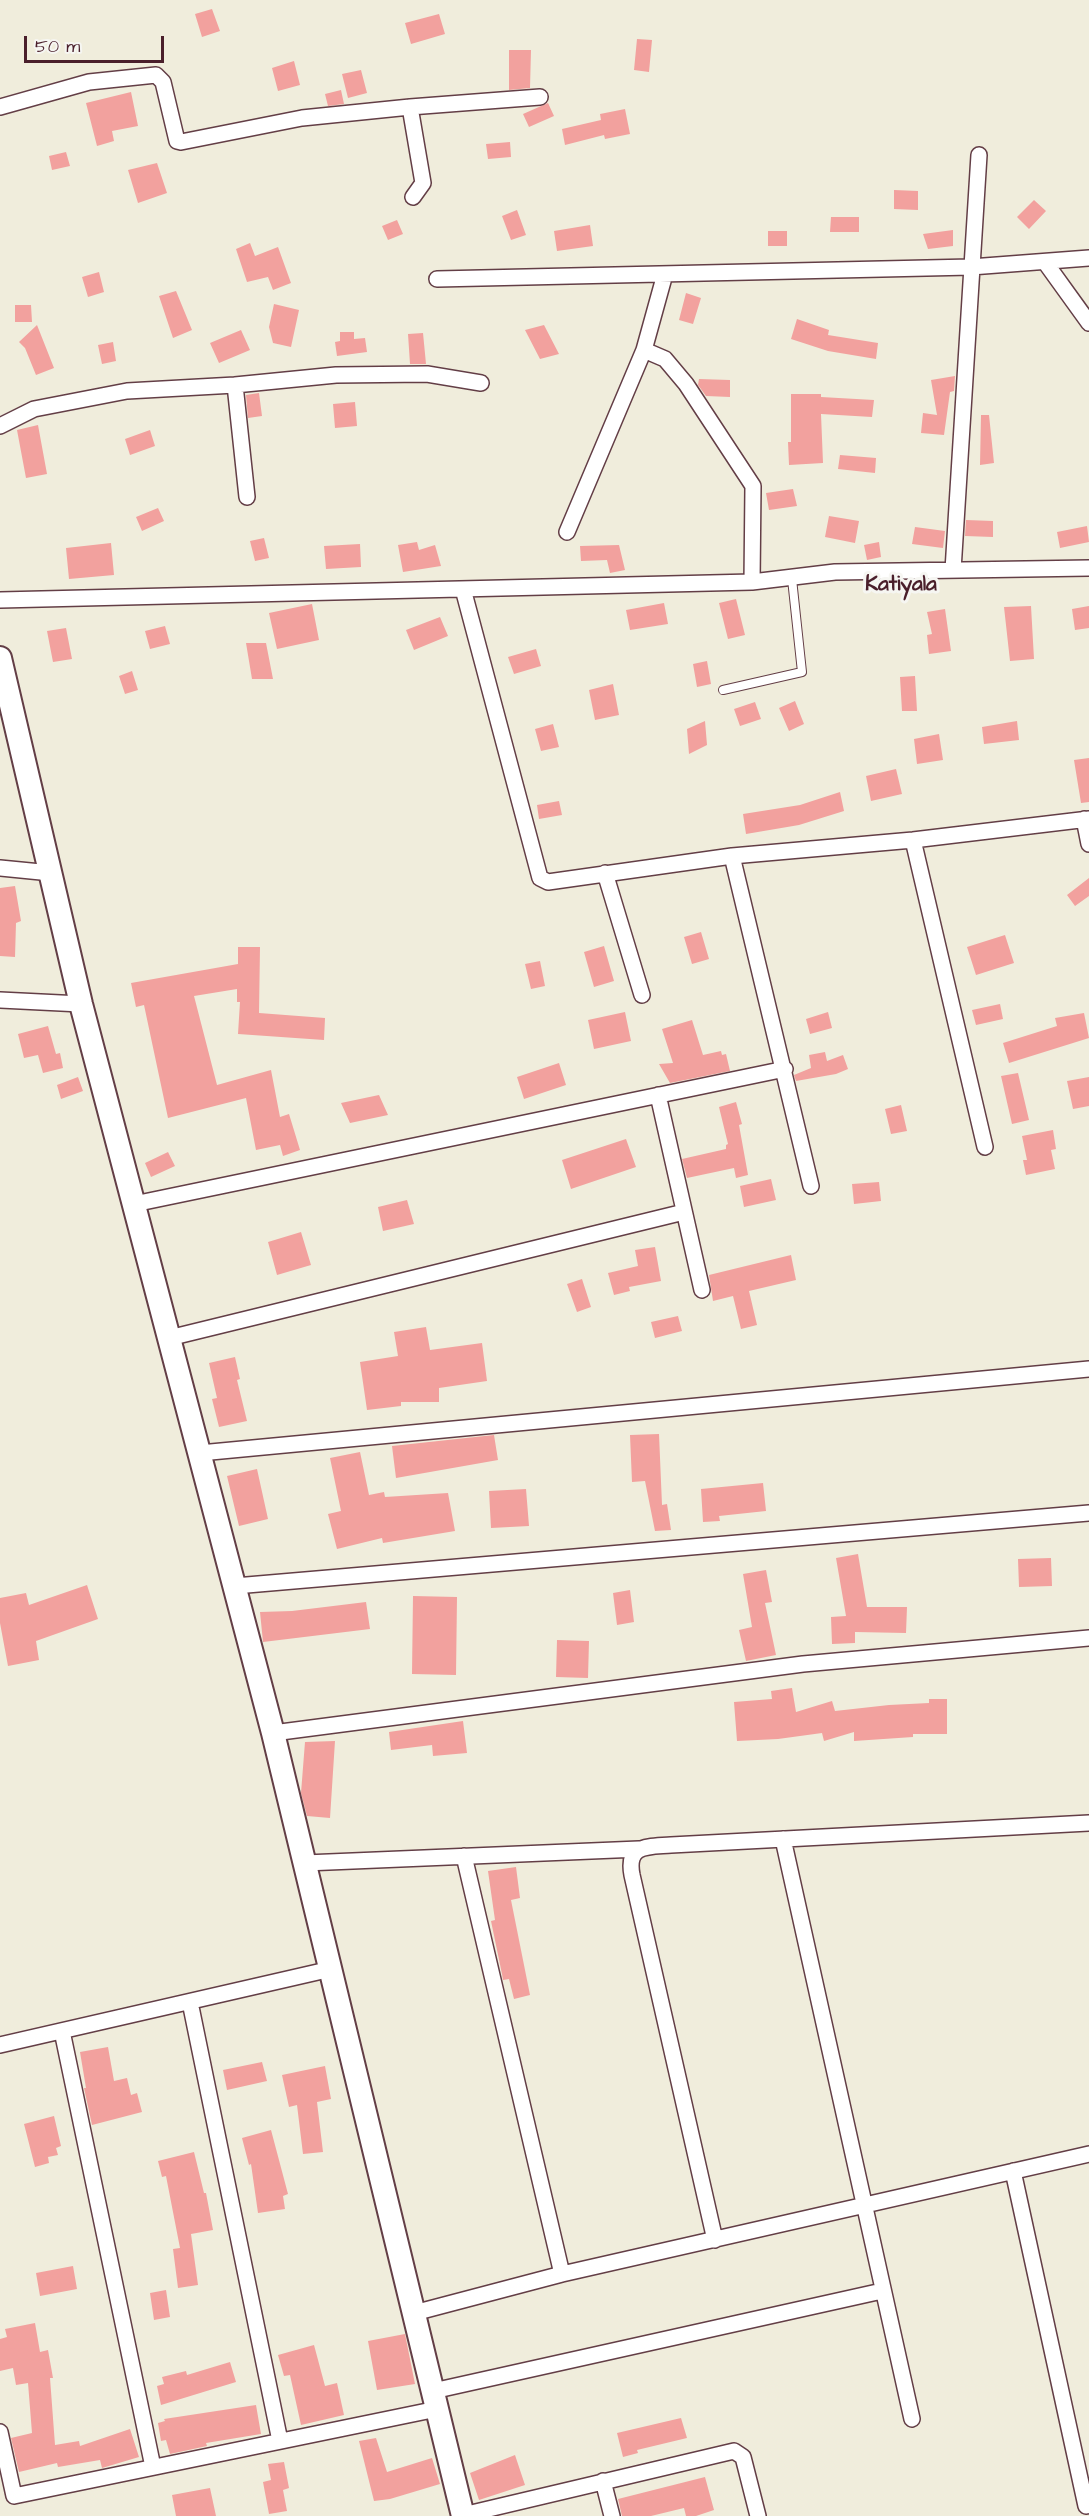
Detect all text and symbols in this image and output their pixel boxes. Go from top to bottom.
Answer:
scale bar [27,24,166,62]
text: 50 m [35,34,80,59]
district label: Katiyala [865,573,937,599]

